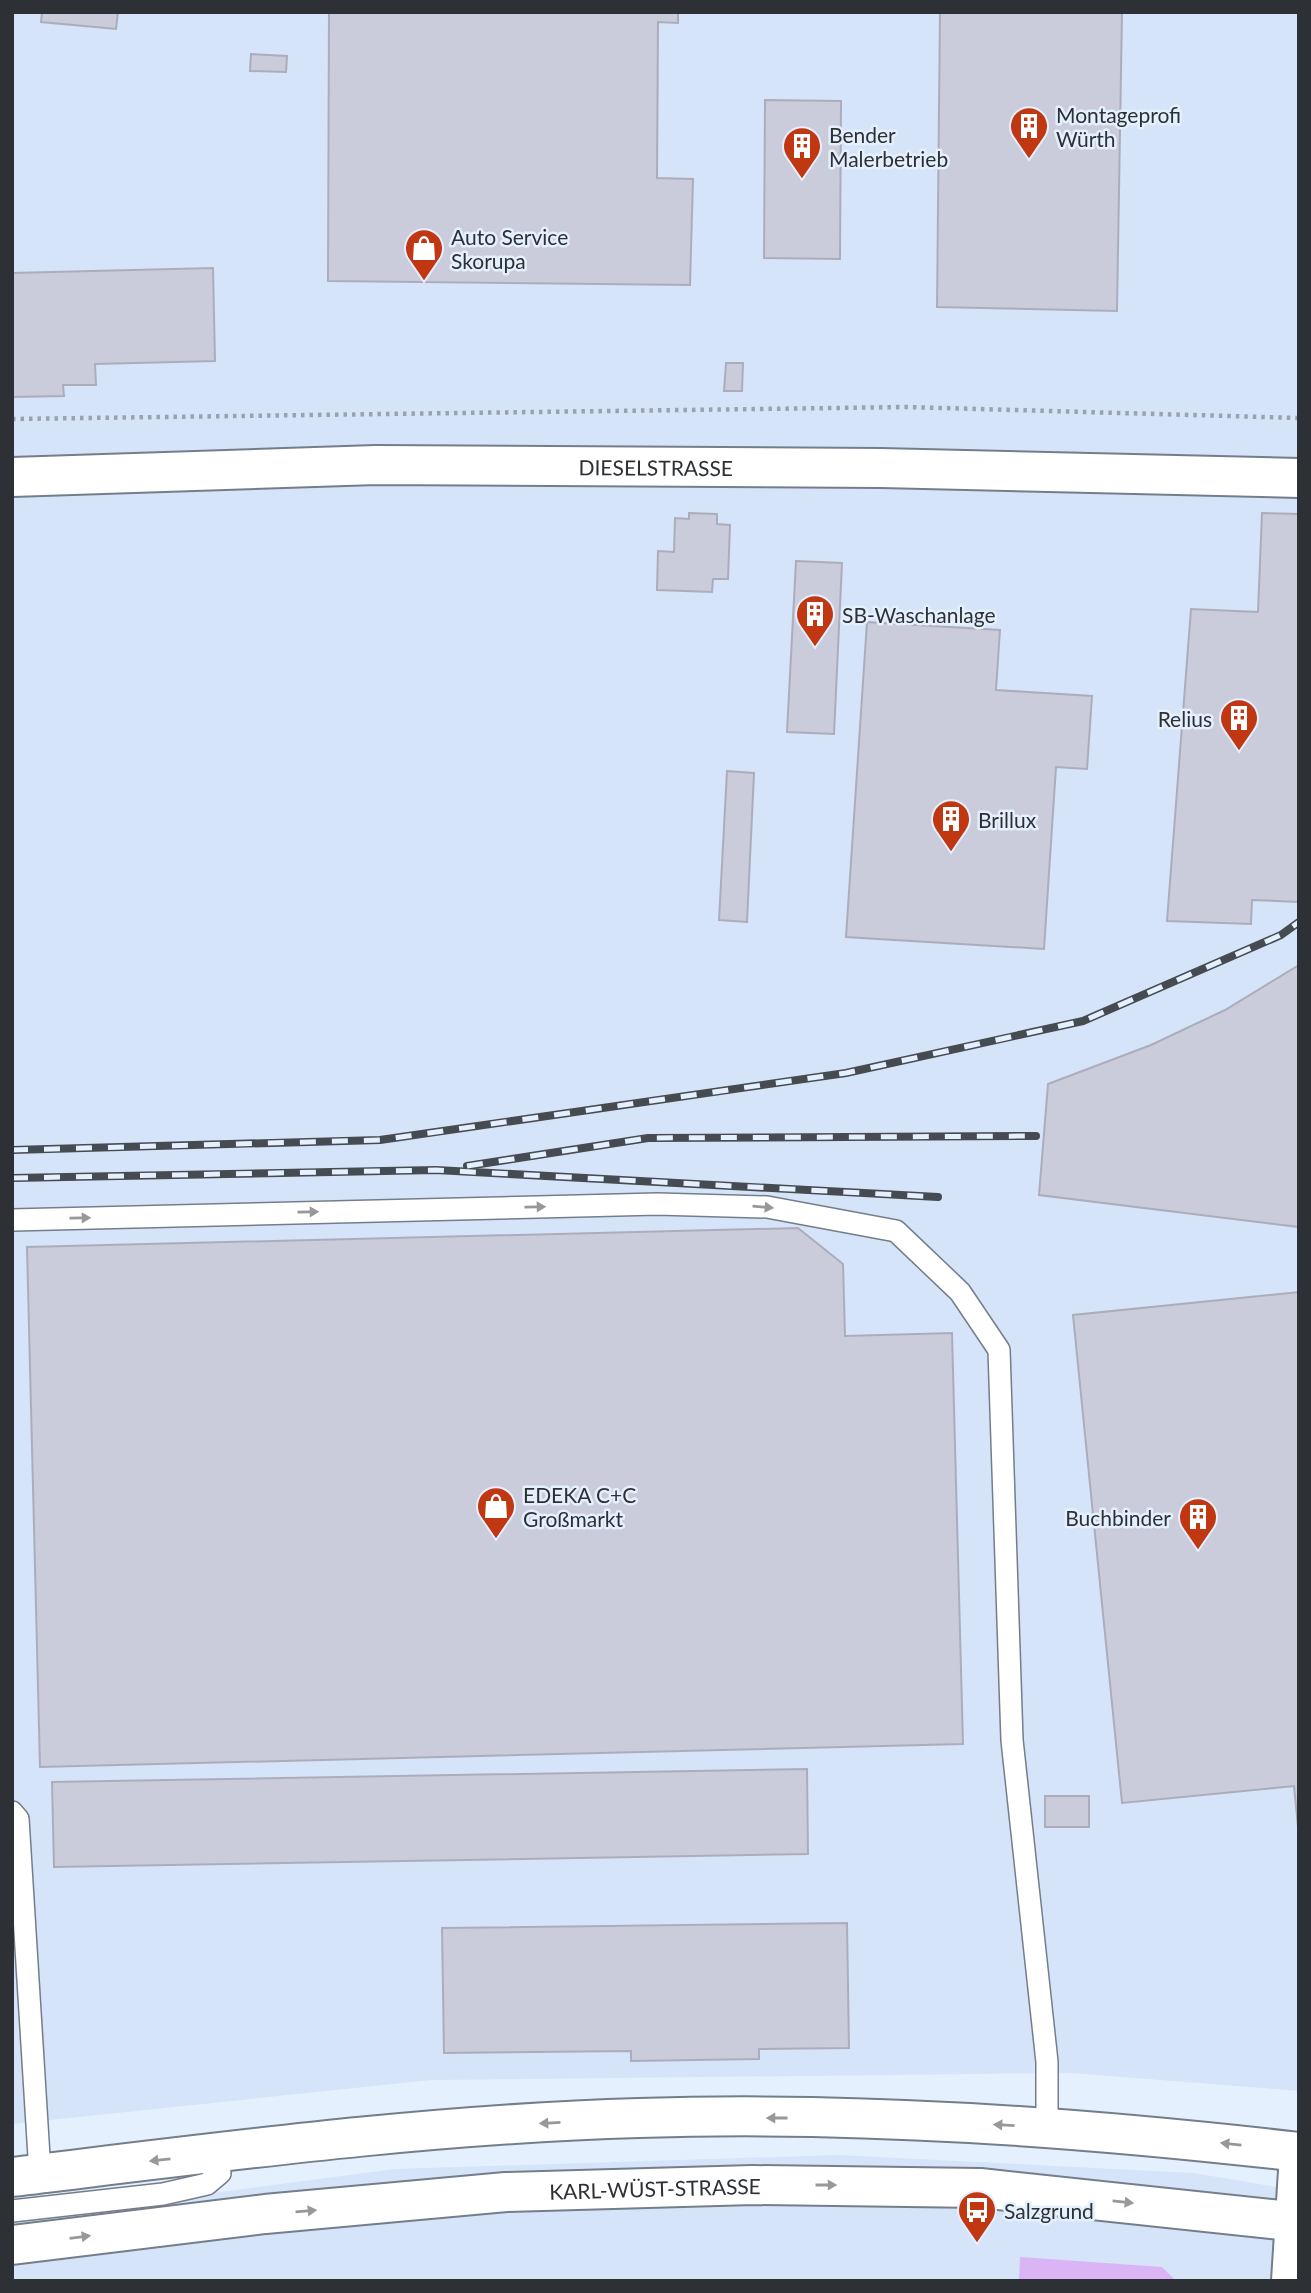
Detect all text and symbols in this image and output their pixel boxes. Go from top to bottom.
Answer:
place label: Montageprofi Würth [1056,102,1181,151]
building icon: Montageprofi Würth [1008,105,1050,160]
place label: Bender Malerbetrieb [829,122,948,171]
building icon: Bender Malerbetrieb [781,125,823,180]
place label: Auto Service Skorupa [451,224,568,273]
shop icon: Auto Service Skorupa [403,227,445,282]
street label: DIESELSTRASSE [578,454,733,480]
building icon: SB-Waschanlage [794,593,836,648]
place label: SB-Waschanlage [842,602,996,627]
building icon: Relius [1218,697,1260,752]
place label: Relius [1158,706,1212,731]
building icon: Brillux [930,798,972,853]
place label: Brillux [978,807,1037,832]
one-way arrow [525,1201,547,1213]
one-way arrow [752,1202,774,1213]
one-way arrow [297,1207,319,1218]
one-way arrow [70,1212,92,1224]
place label: EDEKA C+C Großmarkt [523,1482,636,1531]
shop icon: EDEKA C+C Großmarkt [475,1485,517,1540]
building icon: Buchbinder [1177,1496,1219,1551]
place label: Buchbinder [1065,1505,1171,1530]
one-way arrow [766,2112,788,2124]
one-way arrow [538,2117,560,2128]
one-way arrow [993,2120,1015,2131]
one-way arrow [1220,2139,1242,2150]
one-way arrow [149,2155,171,2166]
street label: KARL-WÜST-STRASSE [549,2172,761,2203]
one-way arrow [816,2179,838,2191]
bus stop icon: Salzgrund [956,2189,998,2244]
one-way arrow [1112,2197,1134,2208]
place label: Salzgrund [1004,2198,1094,2223]
one-way arrow [295,2205,317,2216]
one-way arrow [69,2232,91,2243]

